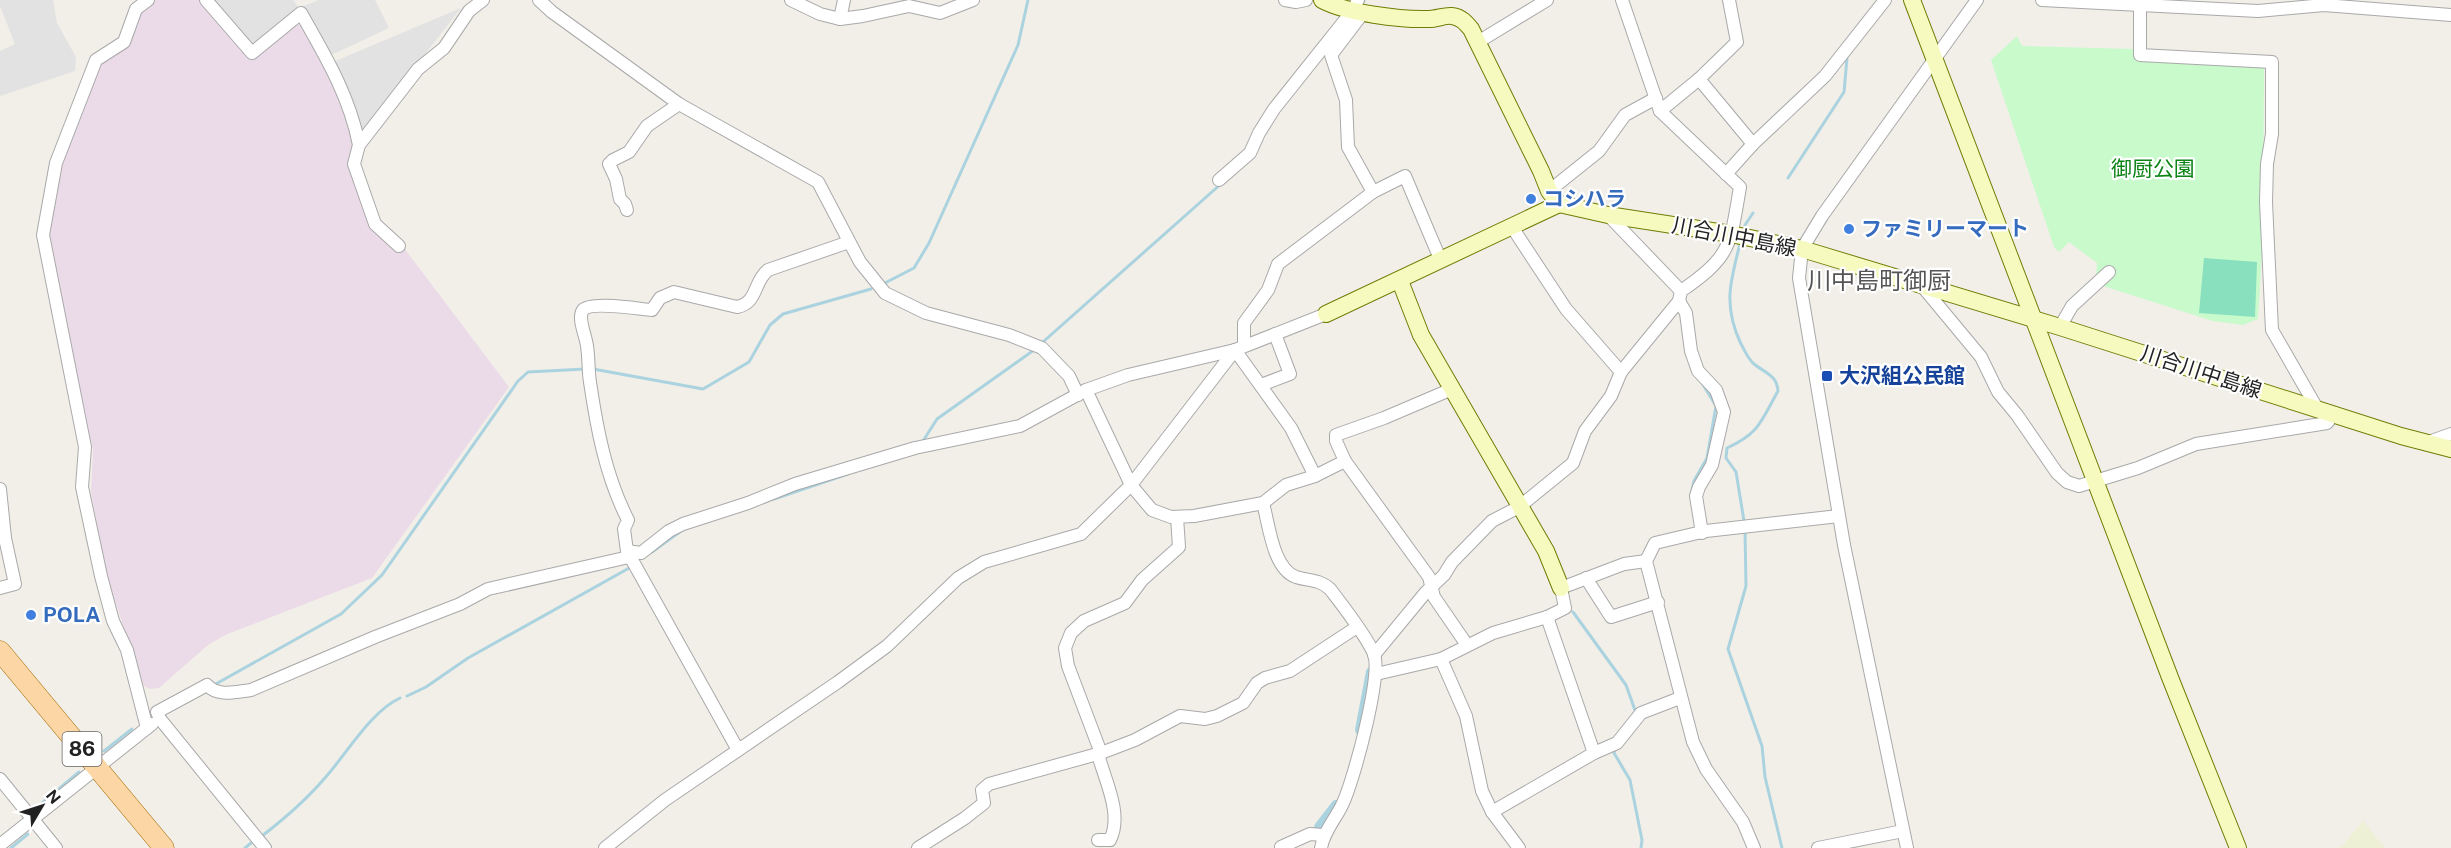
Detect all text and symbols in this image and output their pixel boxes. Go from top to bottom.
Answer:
park label: 御厨公園 [2111,156,2195,181]
place label: コシハラ [1543,186,1626,211]
marker: コシハラ [1524,192,1538,206]
street label: 川合川中島線 [1670,212,1798,261]
place label: ファミリーマート [1861,216,2029,241]
marker: ファミリーマート [1842,222,1856,236]
district label: 川中島町御厨 [1807,266,1951,294]
street label: 川合川中島線 [2137,340,2265,403]
place label: 大沢組公民館 [1839,363,1965,388]
marker: 大沢組公民館 [1820,369,1834,383]
place label: POLA [43,602,100,627]
marker: POLA [24,608,38,622]
road number: 86 [62,732,101,766]
north arrow [12,776,72,836]
text: N [42,786,65,808]

